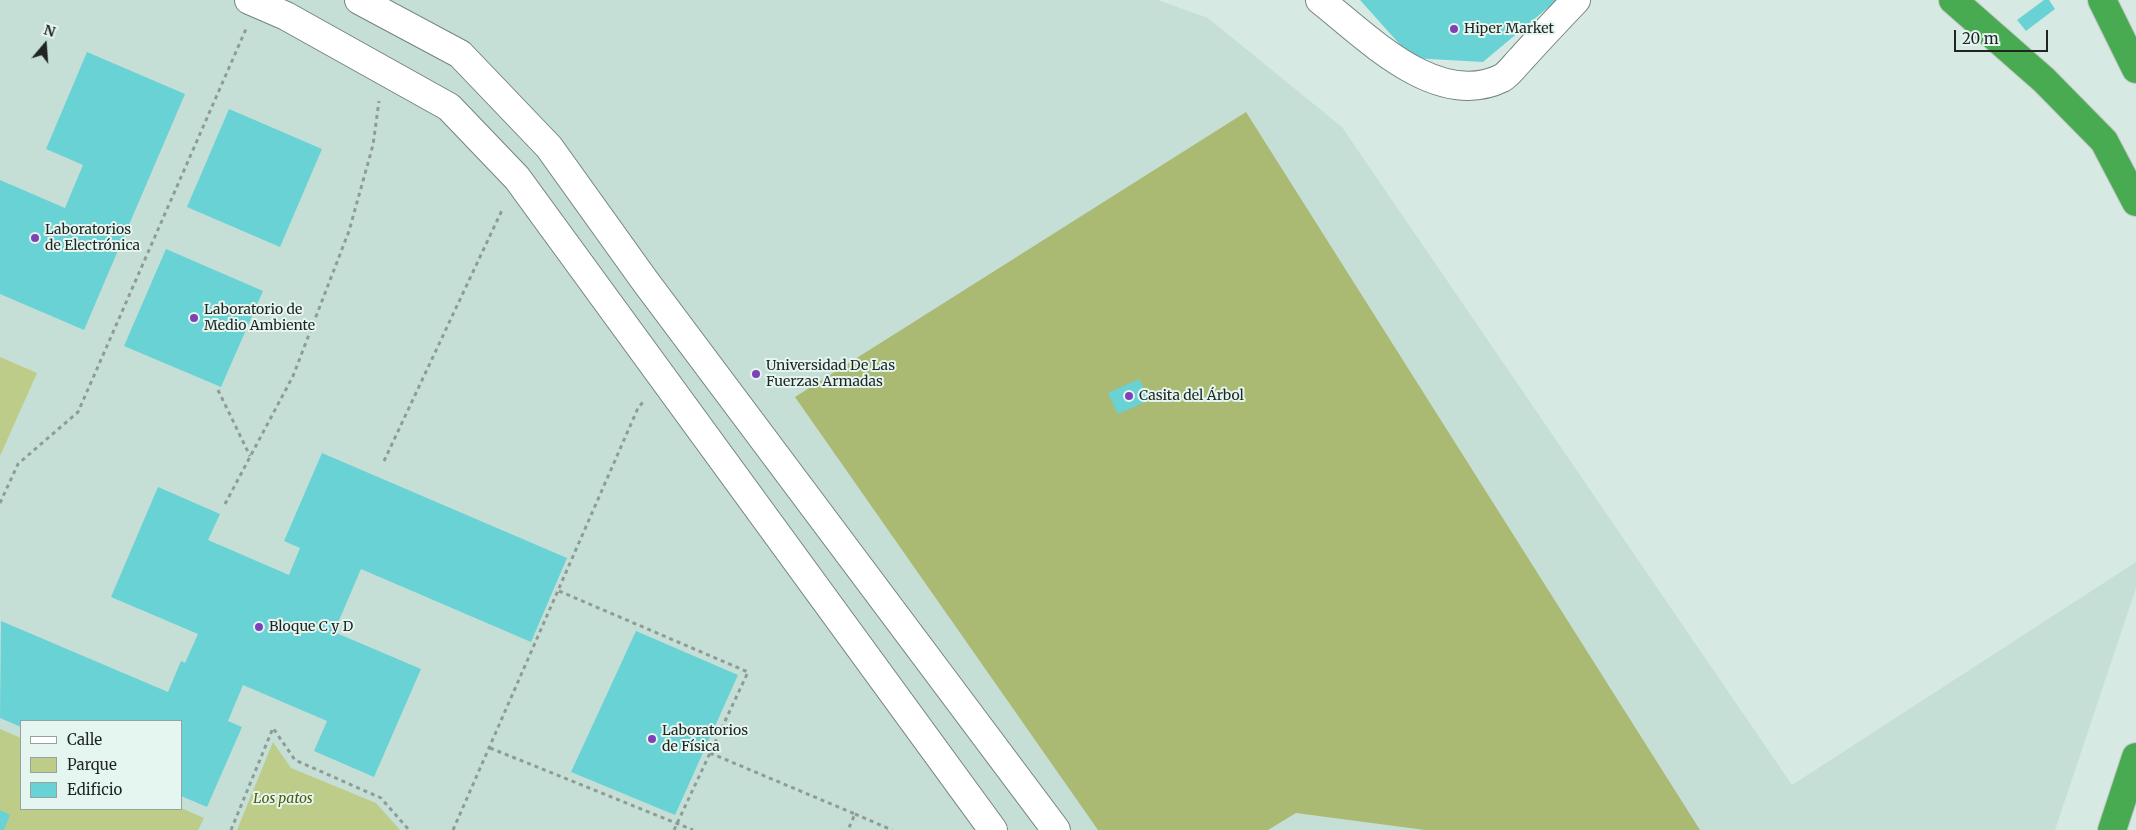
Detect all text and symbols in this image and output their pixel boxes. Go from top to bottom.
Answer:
north arrow [20,20,70,70]
text: N [42,20,58,41]
scale bar [1956,20,2050,52]
place label: Hiper Market [1464,21,1554,37]
marker: Hiper Market [1448,23,1460,35]
text: 20 m [1962,29,1999,48]
place label: Laboratorios de Electrónica [45,222,140,254]
marker: Laboratorios de Electrónica [29,232,41,244]
place label: Laboratorio de Medio Ambiente [204,302,315,334]
marker: Laboratorio de Medio Ambiente [188,312,200,324]
place label: Universidad De Las Fuerzas Armadas [766,358,895,391]
marker: Universidad De Las Fuerzas Armadas [750,368,762,380]
place label: Casita del Árbol [1139,388,1244,404]
marker: Casita del Árbol [1123,390,1135,402]
place label: Bloque C y D [269,619,353,635]
marker: Bloque C y D [253,621,265,633]
legend [20,720,182,810]
place label: Laboratorios de Física [662,723,748,756]
text: Calle [67,730,102,749]
marker: Laboratorios de Física [646,733,658,745]
text: Parque [67,755,117,774]
text: Edificio [67,780,122,799]
park label: Los patos [253,791,313,807]

